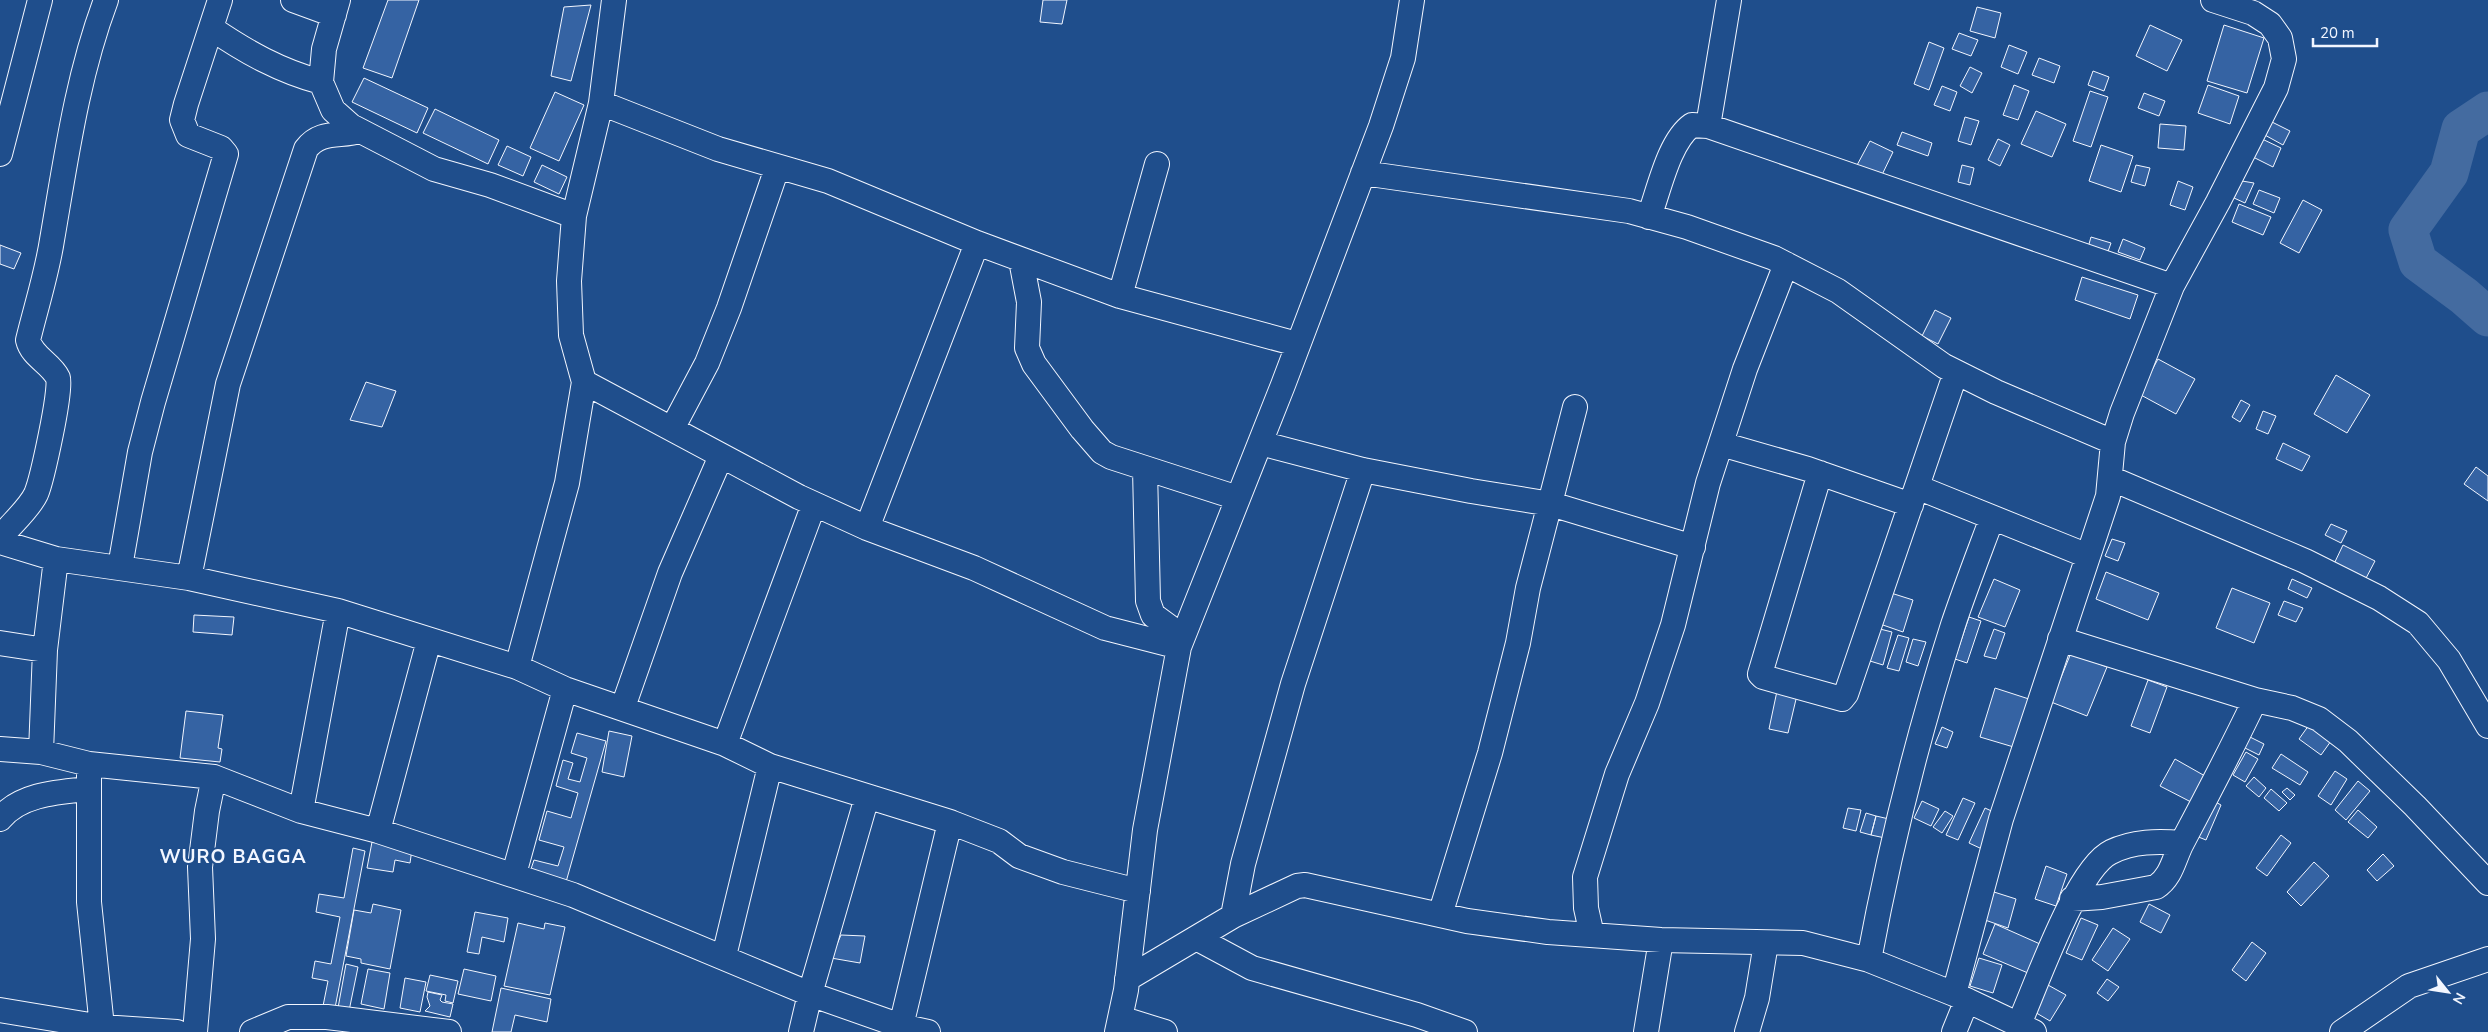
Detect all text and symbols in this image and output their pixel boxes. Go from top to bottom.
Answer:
scale bar [2313,15,2377,47]
text: 20 m [2320,23,2355,43]
district label: WURO BAGGA [159,844,307,870]
north arrow [2423,967,2473,1017]
text: N [2448,989,2470,1008]

